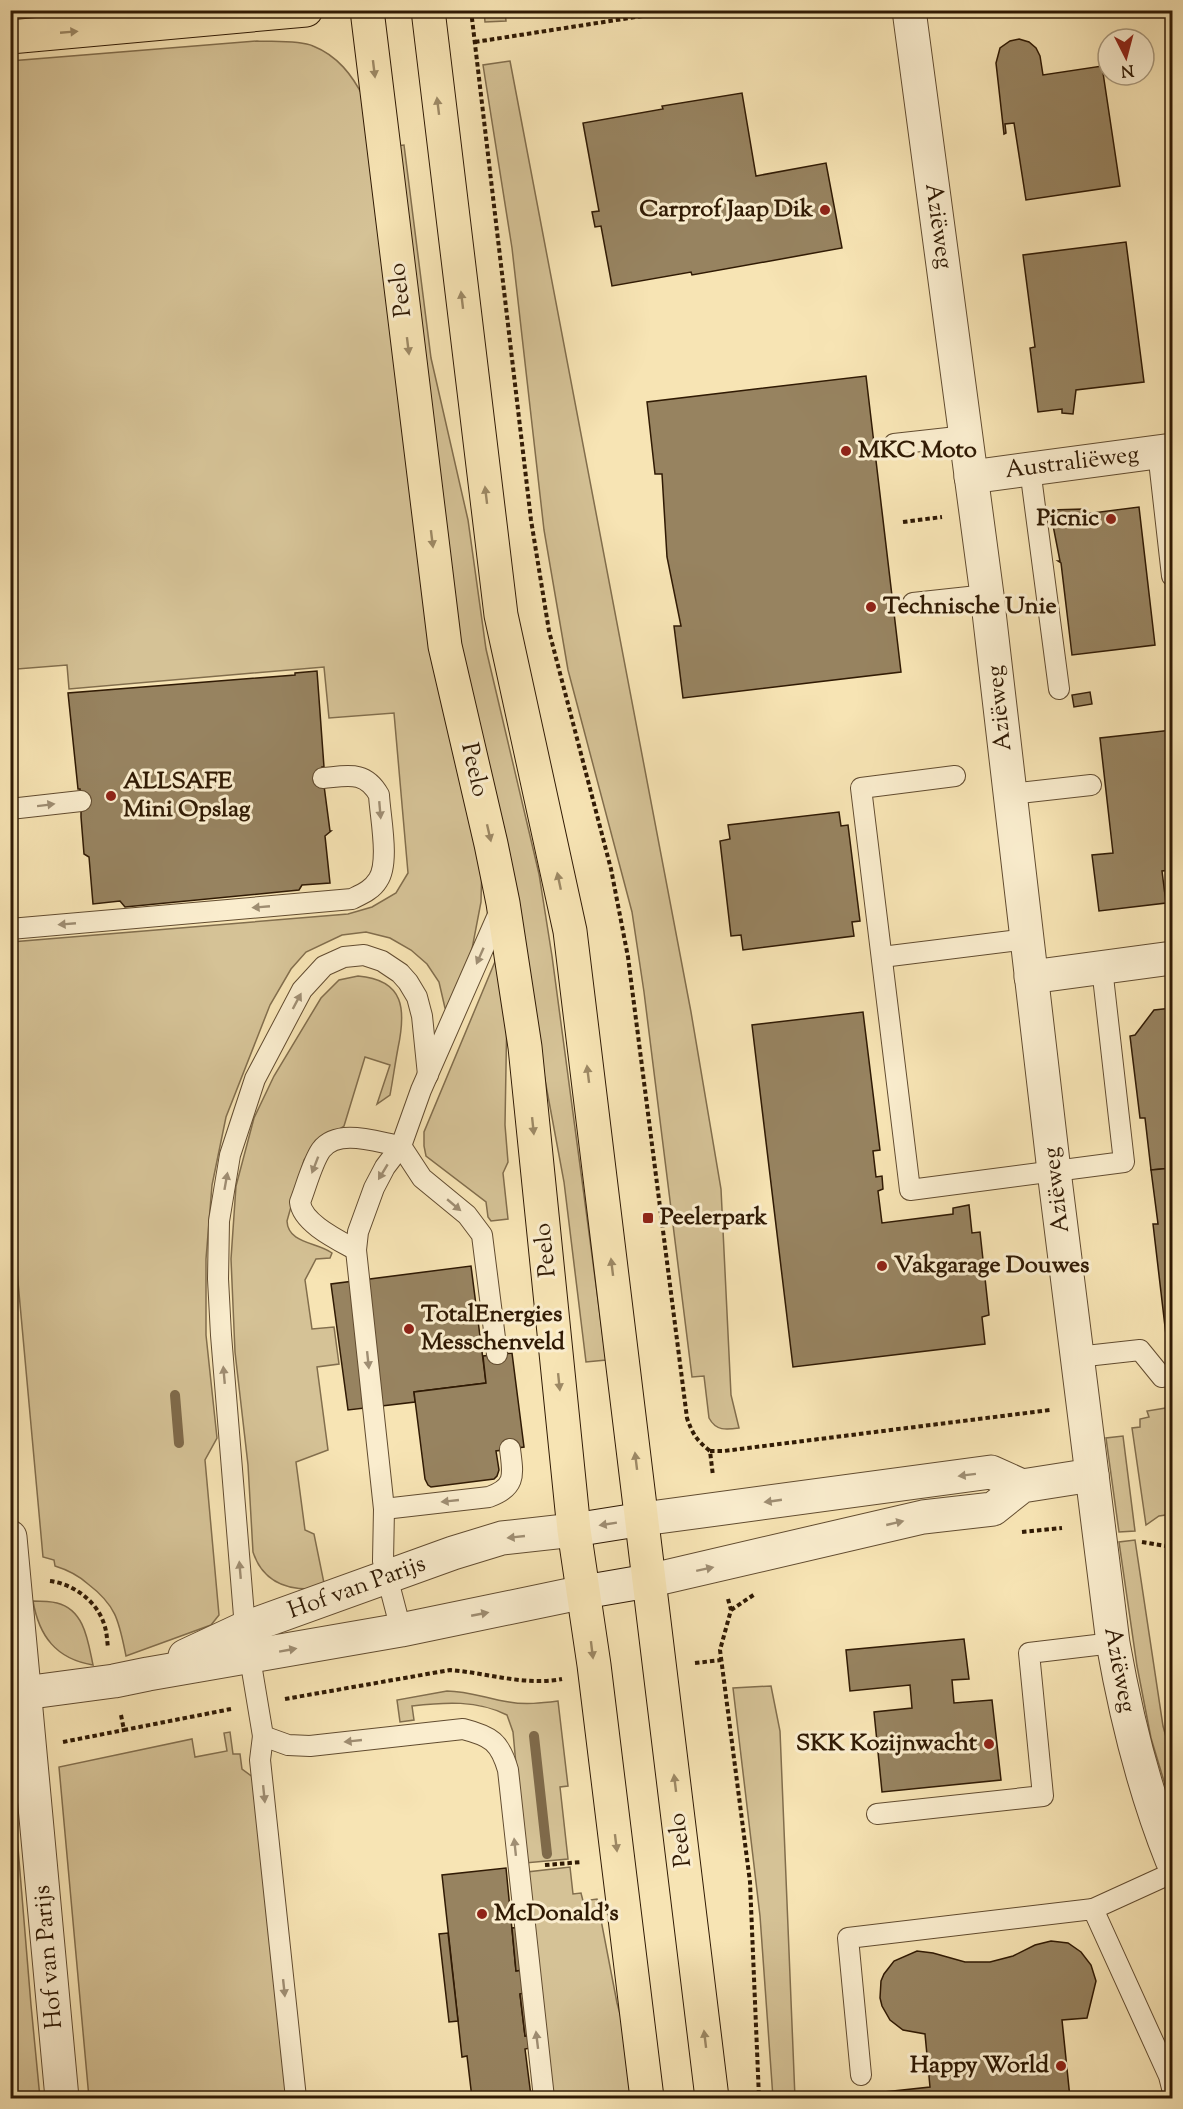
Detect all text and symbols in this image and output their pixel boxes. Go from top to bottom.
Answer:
one-way arrow [59,27,78,37]
north arrow [1096,27,1156,87]
text: N [1120,57,1135,82]
one-way arrow [370,59,379,78]
one-way arrow [434,97,443,116]
street label: Aziëweg [915,181,961,271]
place label: Carprof Jaap Dik [639,193,814,227]
marker: Carprof Jaap Dik [818,203,832,217]
street label: Peelo [381,261,421,319]
one-way arrow [458,290,467,309]
one-way arrow [403,336,413,355]
place label: MKC Moto [858,434,977,468]
street label: Australiëweg [1003,438,1141,488]
marker: MKC Moto [839,444,853,458]
one-way arrow [481,485,491,504]
place label: Picnic [1037,502,1099,536]
marker: Picnic [1104,512,1118,526]
one-way arrow [427,530,436,549]
place label: Technische Unie [883,590,1057,624]
marker: Technische Unie [864,600,878,614]
street label: Aziëweg [979,663,1021,753]
street label: Peelo [451,740,497,800]
place label: ALLSAFE Mini Opslag [123,765,251,827]
marker: ALLSAFE Mini Opslag [104,789,118,803]
one-way arrow [37,801,56,810]
one-way arrow [375,801,385,820]
one-way arrow [484,824,494,842]
one-way arrow [554,871,563,890]
one-way arrow [252,902,271,912]
one-way arrow [57,920,76,929]
one-way arrow [475,948,484,965]
one-way arrow [292,992,302,1009]
one-way arrow [583,1064,592,1083]
one-way arrow [528,1116,538,1135]
street label: Aziëweg [1035,1145,1079,1235]
one-way arrow [310,1156,319,1174]
one-way arrow [378,1164,388,1181]
one-way arrow [222,1171,231,1190]
one-way arrow [446,1198,462,1211]
place label: Peelerpark [660,1201,768,1235]
marker: Peelerpark [641,1211,655,1225]
street label: Peelo [526,1221,566,1279]
place label: Vakgarage Douwes [894,1249,1090,1283]
one-way arrow [607,1258,616,1277]
marker: Vakgarage Douwes [875,1259,889,1273]
place label: TotalEnergies Messchenveld [421,1298,565,1360]
marker: TotalEnergies Messchenveld [402,1322,416,1336]
one-way arrow [363,1351,373,1370]
one-way arrow [219,1366,229,1385]
one-way arrow [554,1373,564,1392]
one-way arrow [631,1451,640,1470]
one-way arrow [957,1471,976,1480]
one-way arrow [440,1496,459,1506]
one-way arrow [764,1496,783,1505]
one-way arrow [885,1518,904,1528]
one-way arrow [599,1520,618,1529]
one-way arrow [506,1532,525,1542]
street label: Hof van Parijs [283,1547,431,1629]
one-way arrow [235,1560,245,1579]
one-way arrow [696,1564,715,1573]
one-way arrow [471,1609,490,1618]
street label: Aziëweg [1094,1624,1144,1716]
one-way arrow [587,1640,597,1659]
one-way arrow [279,1645,298,1654]
place label: SKK Kozijnwacht [796,1727,978,1761]
one-way arrow [344,1736,363,1746]
marker: SKK Kozijnwacht [982,1737,996,1751]
one-way arrow [670,1774,679,1793]
one-way arrow [259,1785,269,1804]
street label: Peelo [661,1811,701,1869]
one-way arrow [611,1834,620,1853]
one-way arrow [510,1837,520,1856]
street label: Hof van Parijs [26,1884,72,2030]
place label: McDonald's [494,1897,619,1931]
marker: McDonald's [475,1907,489,1921]
one-way arrow [279,1979,289,1998]
one-way arrow [700,2030,710,2049]
one-way arrow [533,2031,542,2050]
place label: Happy World [910,2049,1049,2083]
marker: Happy World [1054,2059,1068,2073]

